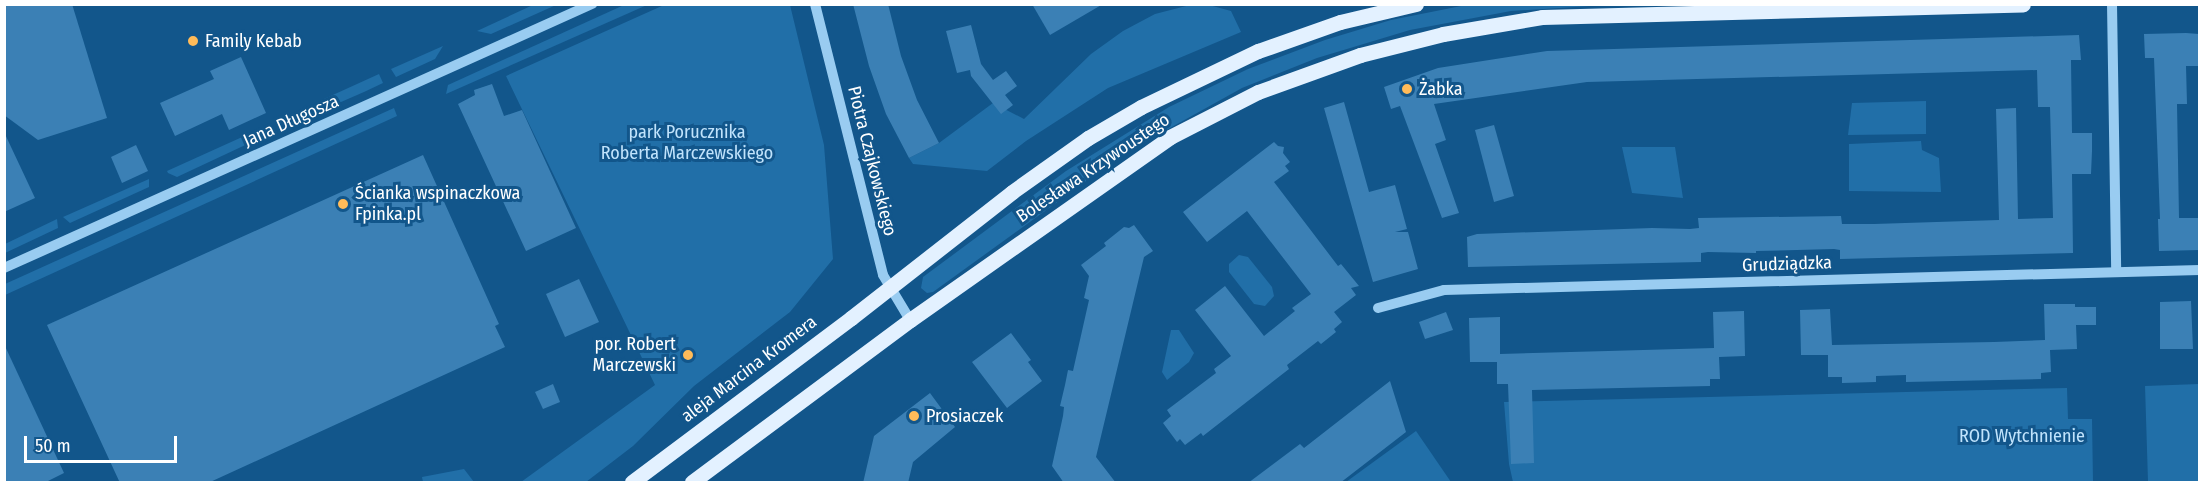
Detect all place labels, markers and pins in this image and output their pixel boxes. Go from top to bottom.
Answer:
place label: Family Kebab [205,30,302,52]
marker: Family Kebab [186,34,200,48]
place label: Żabka [1419,78,1463,100]
marker: Żabka [1400,82,1414,96]
place label: Ścianka wspinaczkowa Fpinka.pl [355,183,520,226]
marker: Ścianka wspinaczkowa Fpinka.pl [336,197,350,211]
place label: por. Robert Marczewski [593,334,676,376]
marker: por. Robert Marczewski [681,348,695,362]
place label: Prosiaczek [926,405,1003,427]
marker: Prosiaczek [907,409,921,423]

